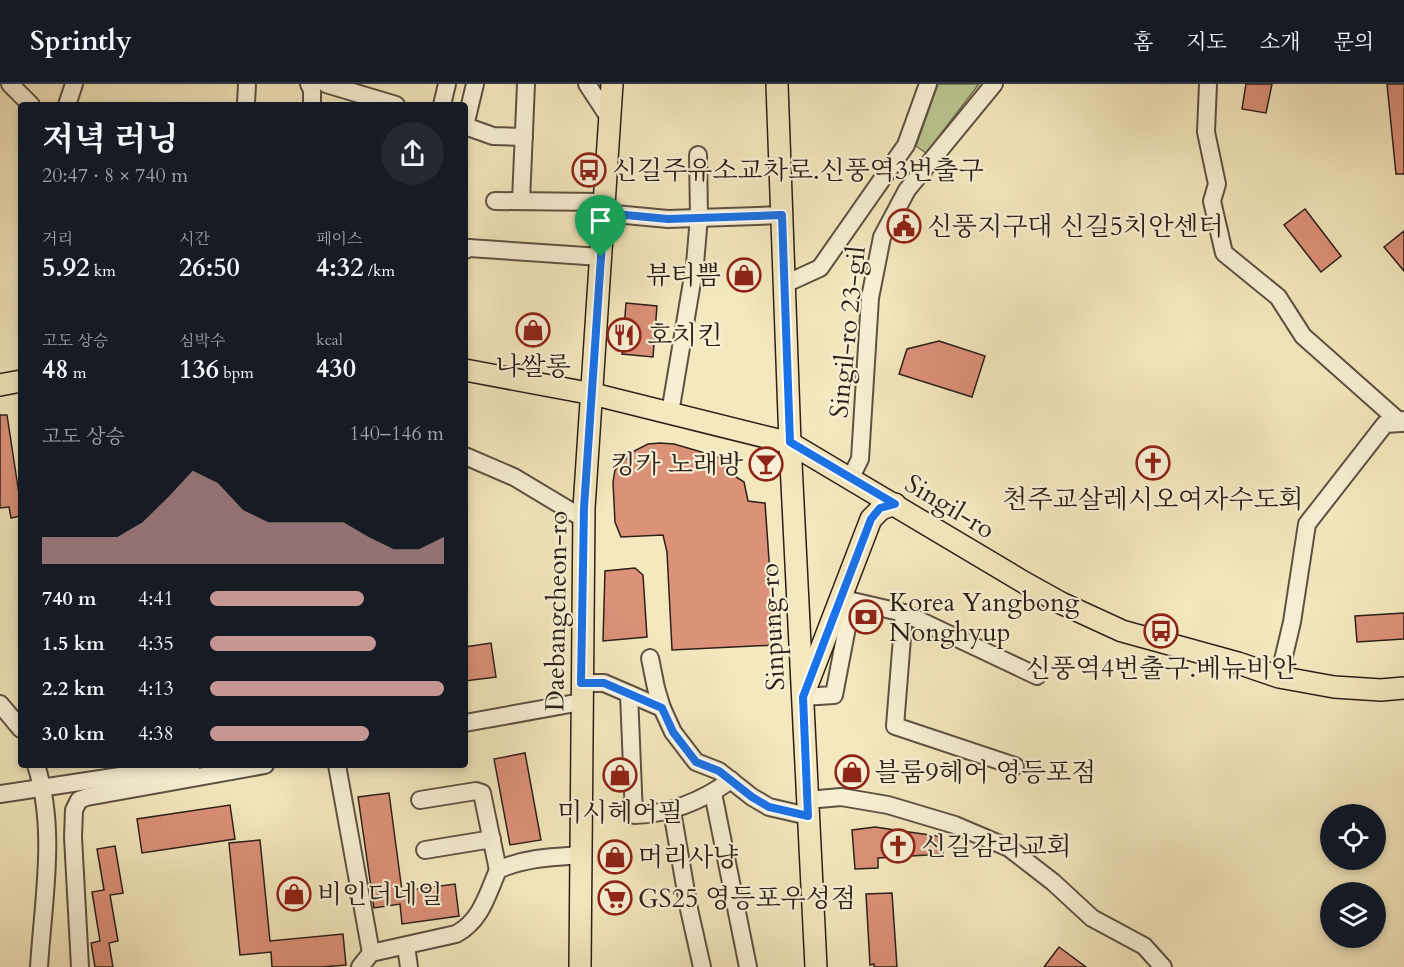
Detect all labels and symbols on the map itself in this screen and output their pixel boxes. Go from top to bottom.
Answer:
bus stop icon: 신길주유소교차로.신풍역3번출구 [571,152,607,188]
place label: 신길주유소교차로.신풍역3번출구 [612,153,984,188]
pin [575,195,626,257]
public building icon: 신풍지구대 신길5치안센터 [886,208,922,244]
place label: 신풍지구대 신길5치안센터 [927,209,1224,244]
street label: Singil-ro 23-gil [821,244,874,420]
shop icon: 뷰티쁨 [726,257,762,293]
place label: 뷰티쁨 [646,258,721,293]
shop icon: 나쌀롱 [515,312,551,348]
restaurant icon: 호치킨 [606,317,642,353]
place label: 호치킨 [647,318,722,353]
place label: 나쌀롱 [495,349,571,384]
church icon: 천주교살레시오여자수도회 [1135,445,1171,481]
bar icon: 킹카 노래방 [748,446,784,482]
place label: 킹카 노래방 [610,447,744,482]
street label: Singil-ro [898,466,1001,547]
place label: 천주교살레시오여자수도회 [1002,482,1304,517]
street label: Daebangcheon-ro [537,510,576,712]
street label: Sinpung-ro [752,562,793,692]
place label: Korea Yangbong Nonghyup [889,585,1080,650]
bank icon: Korea Yangbong Nonghyup [848,599,884,635]
bus stop icon: 신풍역4번출구.베뉴비안 [1143,613,1179,649]
place label: 신풍역4번출구.베뉴비안 [1025,651,1297,686]
shop icon: 블룸9헤어 영등포점 [834,754,870,790]
place label: 블룸9헤어 영등포점 [875,755,1096,790]
shop icon: 미시헤어필 [602,757,638,793]
place label: 미시헤어필 [557,795,683,830]
church icon: 신길감리교회 [880,828,916,864]
place label: 신길감리교회 [921,829,1072,864]
shop icon: 머리사냥 [597,839,633,875]
place label: 머리사냥 [638,840,738,875]
shop icon: 비인더네일 [276,876,312,912]
place label: 비인더네일 [317,877,443,912]
supermarket icon: GS25 영등포우성점 [597,880,633,916]
place label: GS25 영등포우성점 [638,881,856,916]

